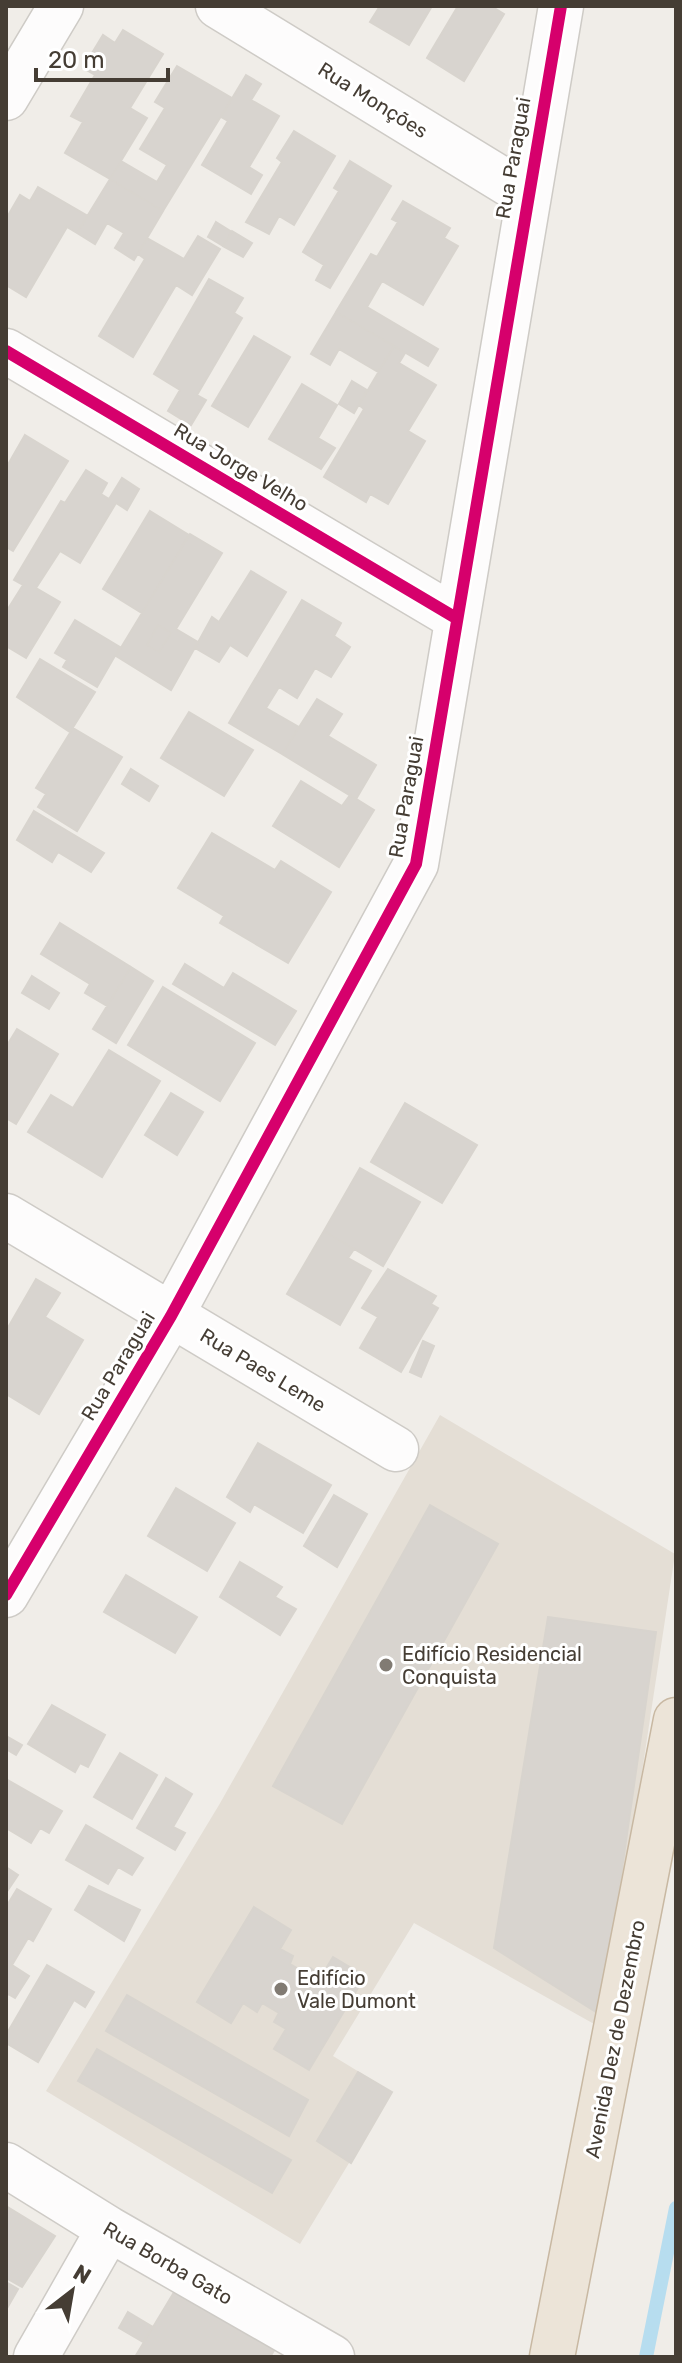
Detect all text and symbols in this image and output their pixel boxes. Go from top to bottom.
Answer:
scale bar [36,32,168,82]
text: 20 m [48,46,105,74]
street label: Rua Monções [314,57,432,143]
street label: Rua Paraguai [490,95,536,221]
street label: Rua Jorge Velho [170,418,312,516]
street label: Rua Paraguai [383,734,429,860]
street label: Rua Paraguai [76,1307,160,1425]
street label: Rua Paes Leme [196,1323,330,1417]
place label: Edifício Residencial Conquista [402,1642,582,1689]
marker: Edifício Residencial Conquista [377,1656,395,1674]
street label: Avenida Dez de Dezembro [580,1918,650,2160]
place label: Edifício Vale Dumont [297,1966,416,2013]
marker: Edifício Vale Dumont [272,1980,290,1998]
street label: Rua Borba Gato [99,2216,237,2310]
north arrow [32,2251,112,2331]
text: N [68,2259,96,2290]

